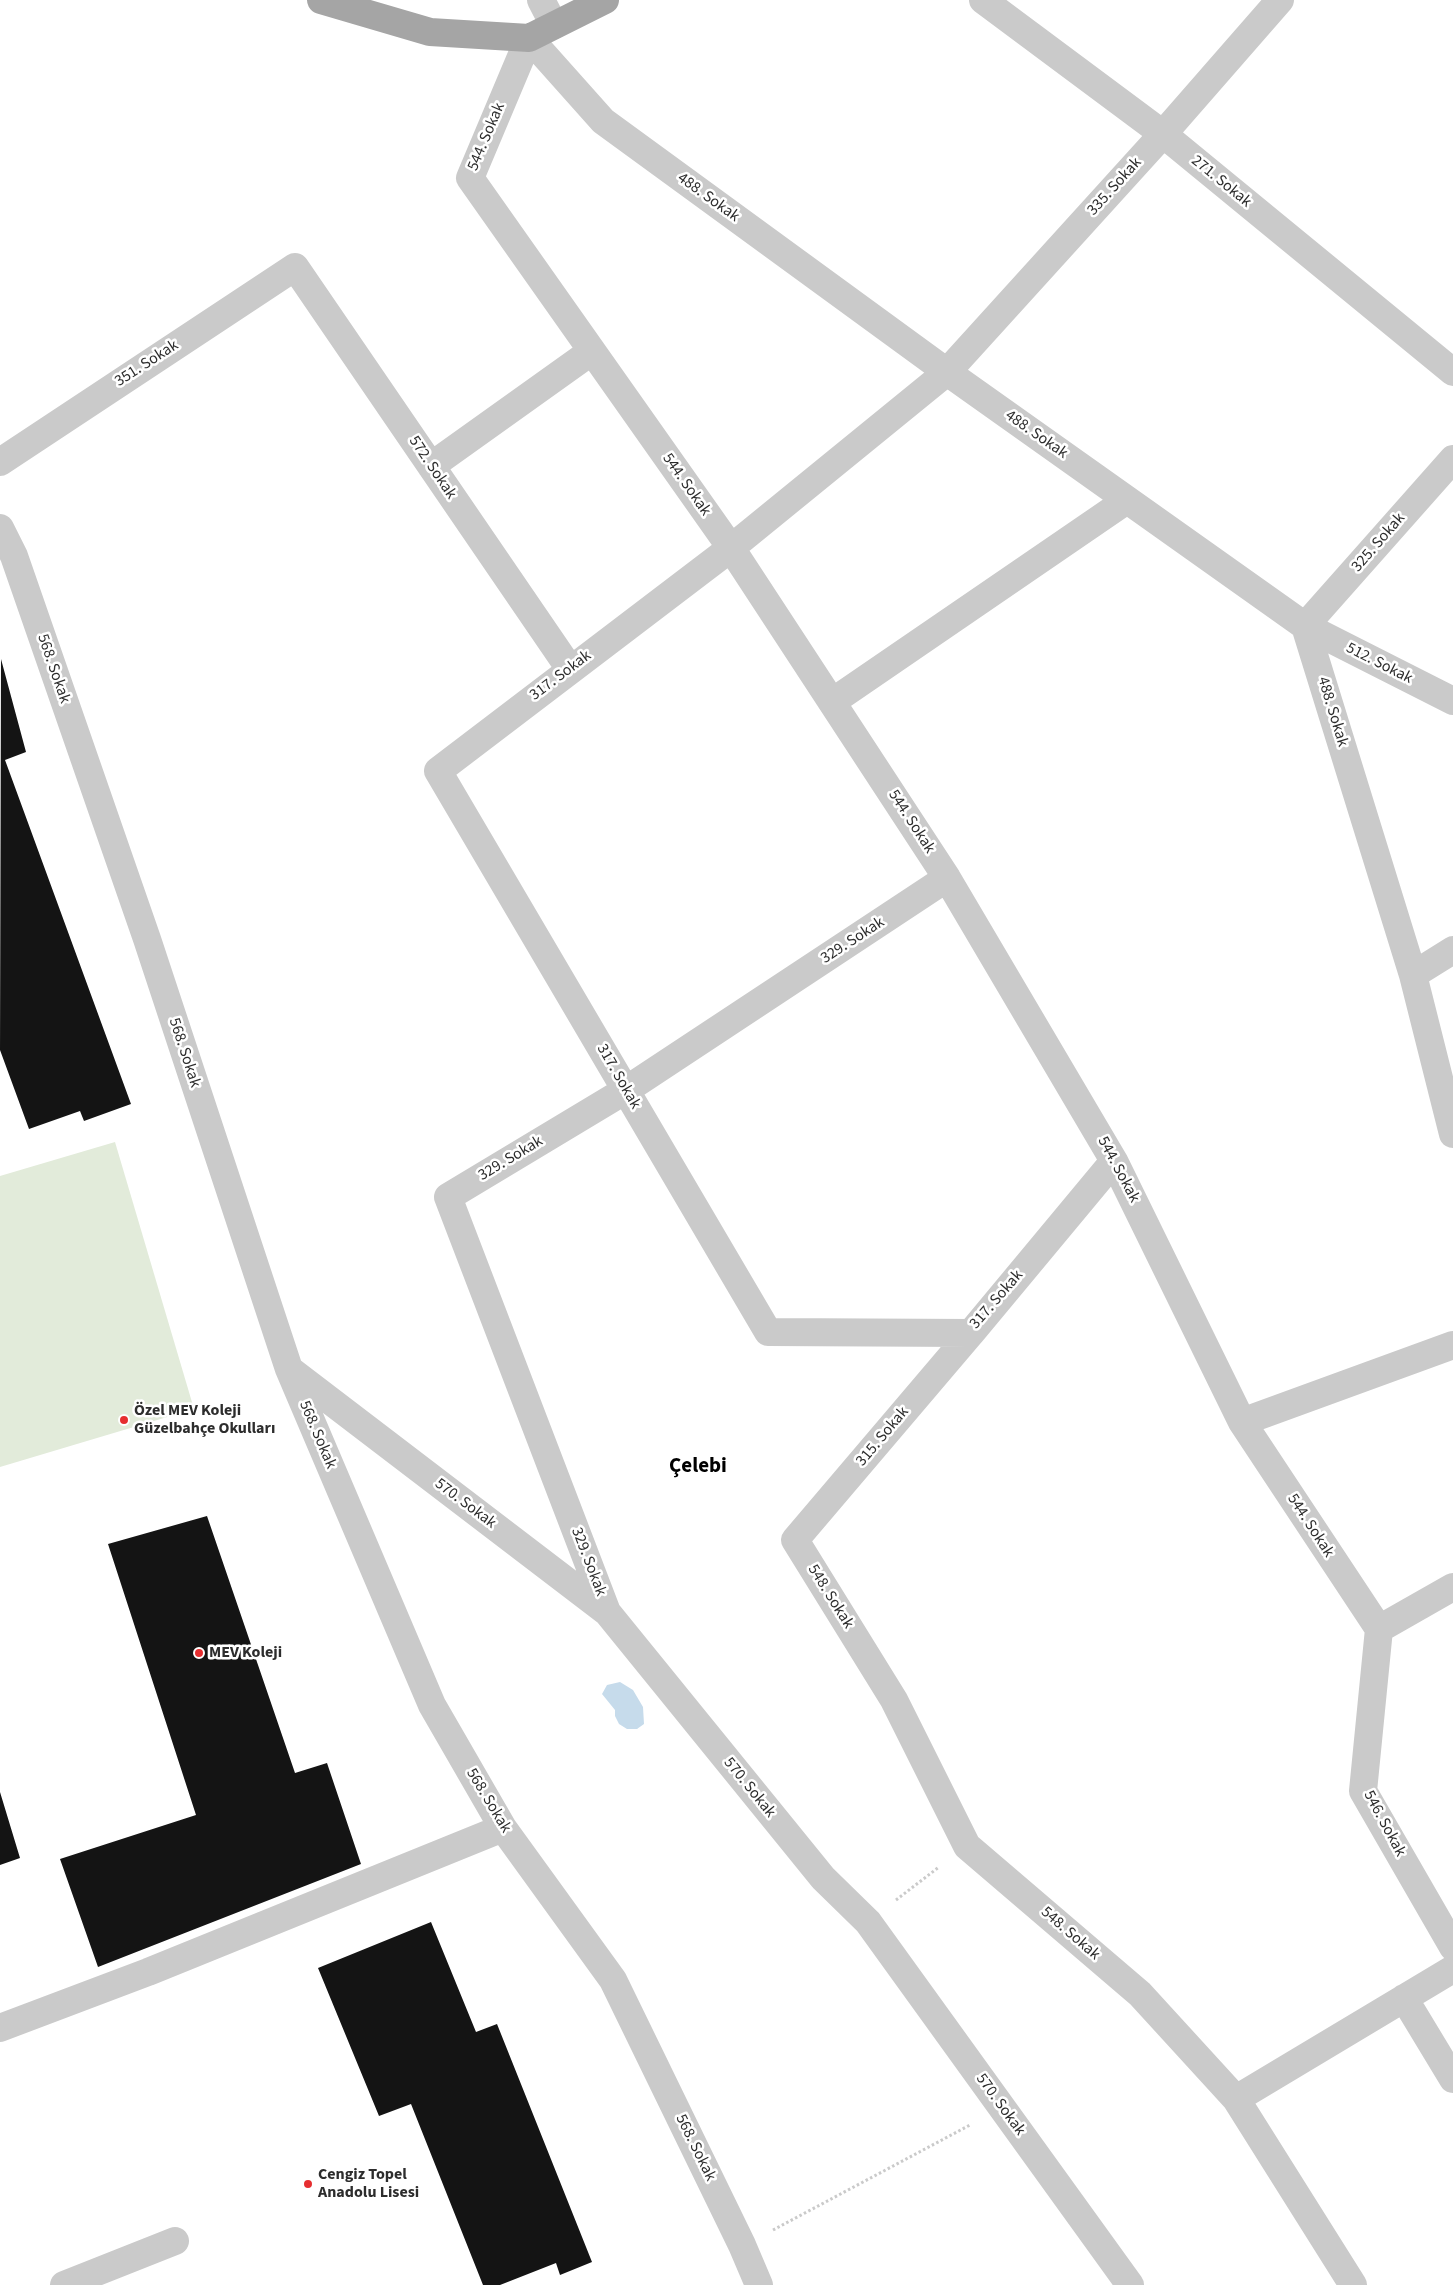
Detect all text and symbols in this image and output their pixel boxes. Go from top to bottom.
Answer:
street label: 544. Sokak [464,100,510,174]
street label: 271. Sokak [1187,152,1255,212]
street label: 335. Sokak [1084,154,1146,220]
street label: 488. Sokak [673,169,743,227]
street label: 351. Sokak [112,336,182,392]
street label: 488. Sokak [1001,406,1071,464]
street label: 572. Sokak [404,433,460,503]
street label: 544. Sokak [657,450,715,520]
street label: 325. Sokak [1348,510,1410,576]
street label: 568. Sokak [32,632,74,706]
street label: 512. Sokak [1343,639,1415,689]
street label: 317. Sokak [526,647,596,705]
street label: 488. Sokak [1312,675,1352,749]
street label: 544. Sokak [883,787,939,857]
street label: 329. Sokak [818,913,888,969]
street label: 568. Sokak [164,1016,204,1090]
street label: 317. Sokak [592,1041,644,1113]
street label: 329. Sokak [475,1132,547,1186]
street label: 544. Sokak [1093,1134,1143,1206]
street label: 317. Sokak [966,1267,1028,1333]
street label: 568. Sokak [294,1398,340,1472]
place label: Özel MEV Koleji Güzelbahçe Okulları [134,1401,275,1439]
street label: 315. Sokak [853,1403,913,1471]
marker: Özel MEV Koleji Güzelbahçe Okulları [118,1414,130,1426]
district label: Çelebi [669,1454,727,1480]
street label: 570. Sokak [430,1475,500,1533]
street label: 544. Sokak [1282,1491,1338,1561]
street label: 329. Sokak [566,1525,610,1599]
street label: 548. Sokak [803,1561,857,1633]
place label: MEV Koleji [209,1643,282,1663]
marker: MEV Koleji [193,1647,205,1659]
street label: 570. Sokak [719,1754,779,1822]
street label: 568. Sokak [461,1765,515,1837]
street label: 546. Sokak [1359,1788,1409,1860]
street label: 548. Sokak [1037,1903,1103,1965]
street label: 570. Sokak [971,2070,1029,2140]
street label: 568. Sokak [671,2111,719,2185]
place label: Cengiz Topel Anadolu Lisesi [318,2165,419,2203]
marker: Cengiz Topel Anadolu Lisesi [302,2178,314,2190]

